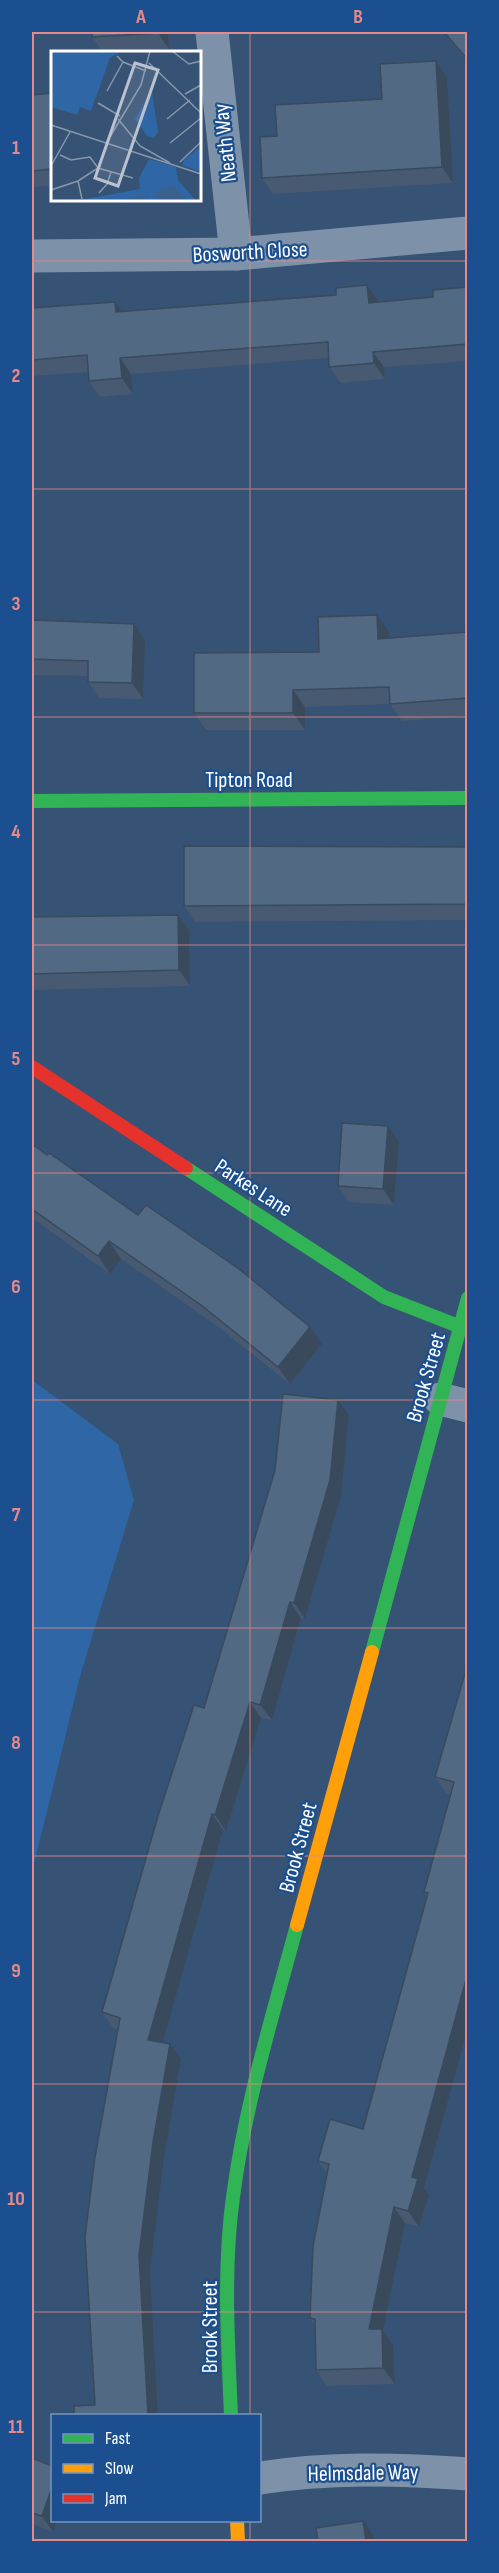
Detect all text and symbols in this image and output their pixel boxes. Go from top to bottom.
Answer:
text: A [135,5,146,29]
text: B [353,5,363,29]
inset map [51,51,201,201]
street label: Neath Way [208,102,243,183]
text: 1 [12,136,20,160]
street label: Bosworth Close [192,236,308,269]
text: 2 [12,364,20,388]
text: 3 [12,592,21,616]
street label: Tipton Road [205,767,293,794]
text: 4 [11,820,21,844]
text: 5 [12,1047,21,1071]
street label: Parkes Lane [209,1153,297,1223]
text: 6 [11,1275,21,1299]
street label: Brook Street [401,1329,452,1426]
text: 7 [12,1503,21,1527]
text: 8 [11,1731,21,1755]
street label: Brook Street [273,1799,324,1895]
text: 9 [11,1959,21,1983]
text: 10 [7,2187,25,2211]
street label: Brook Street [197,2281,224,2373]
legend [51,2414,261,2522]
text: 11 [8,2415,24,2439]
text: Fast [105,2428,131,2449]
text: Slow [105,2458,134,2479]
street label: Helmsdale Way [307,2459,419,2488]
text: Jam [104,2488,127,2509]

